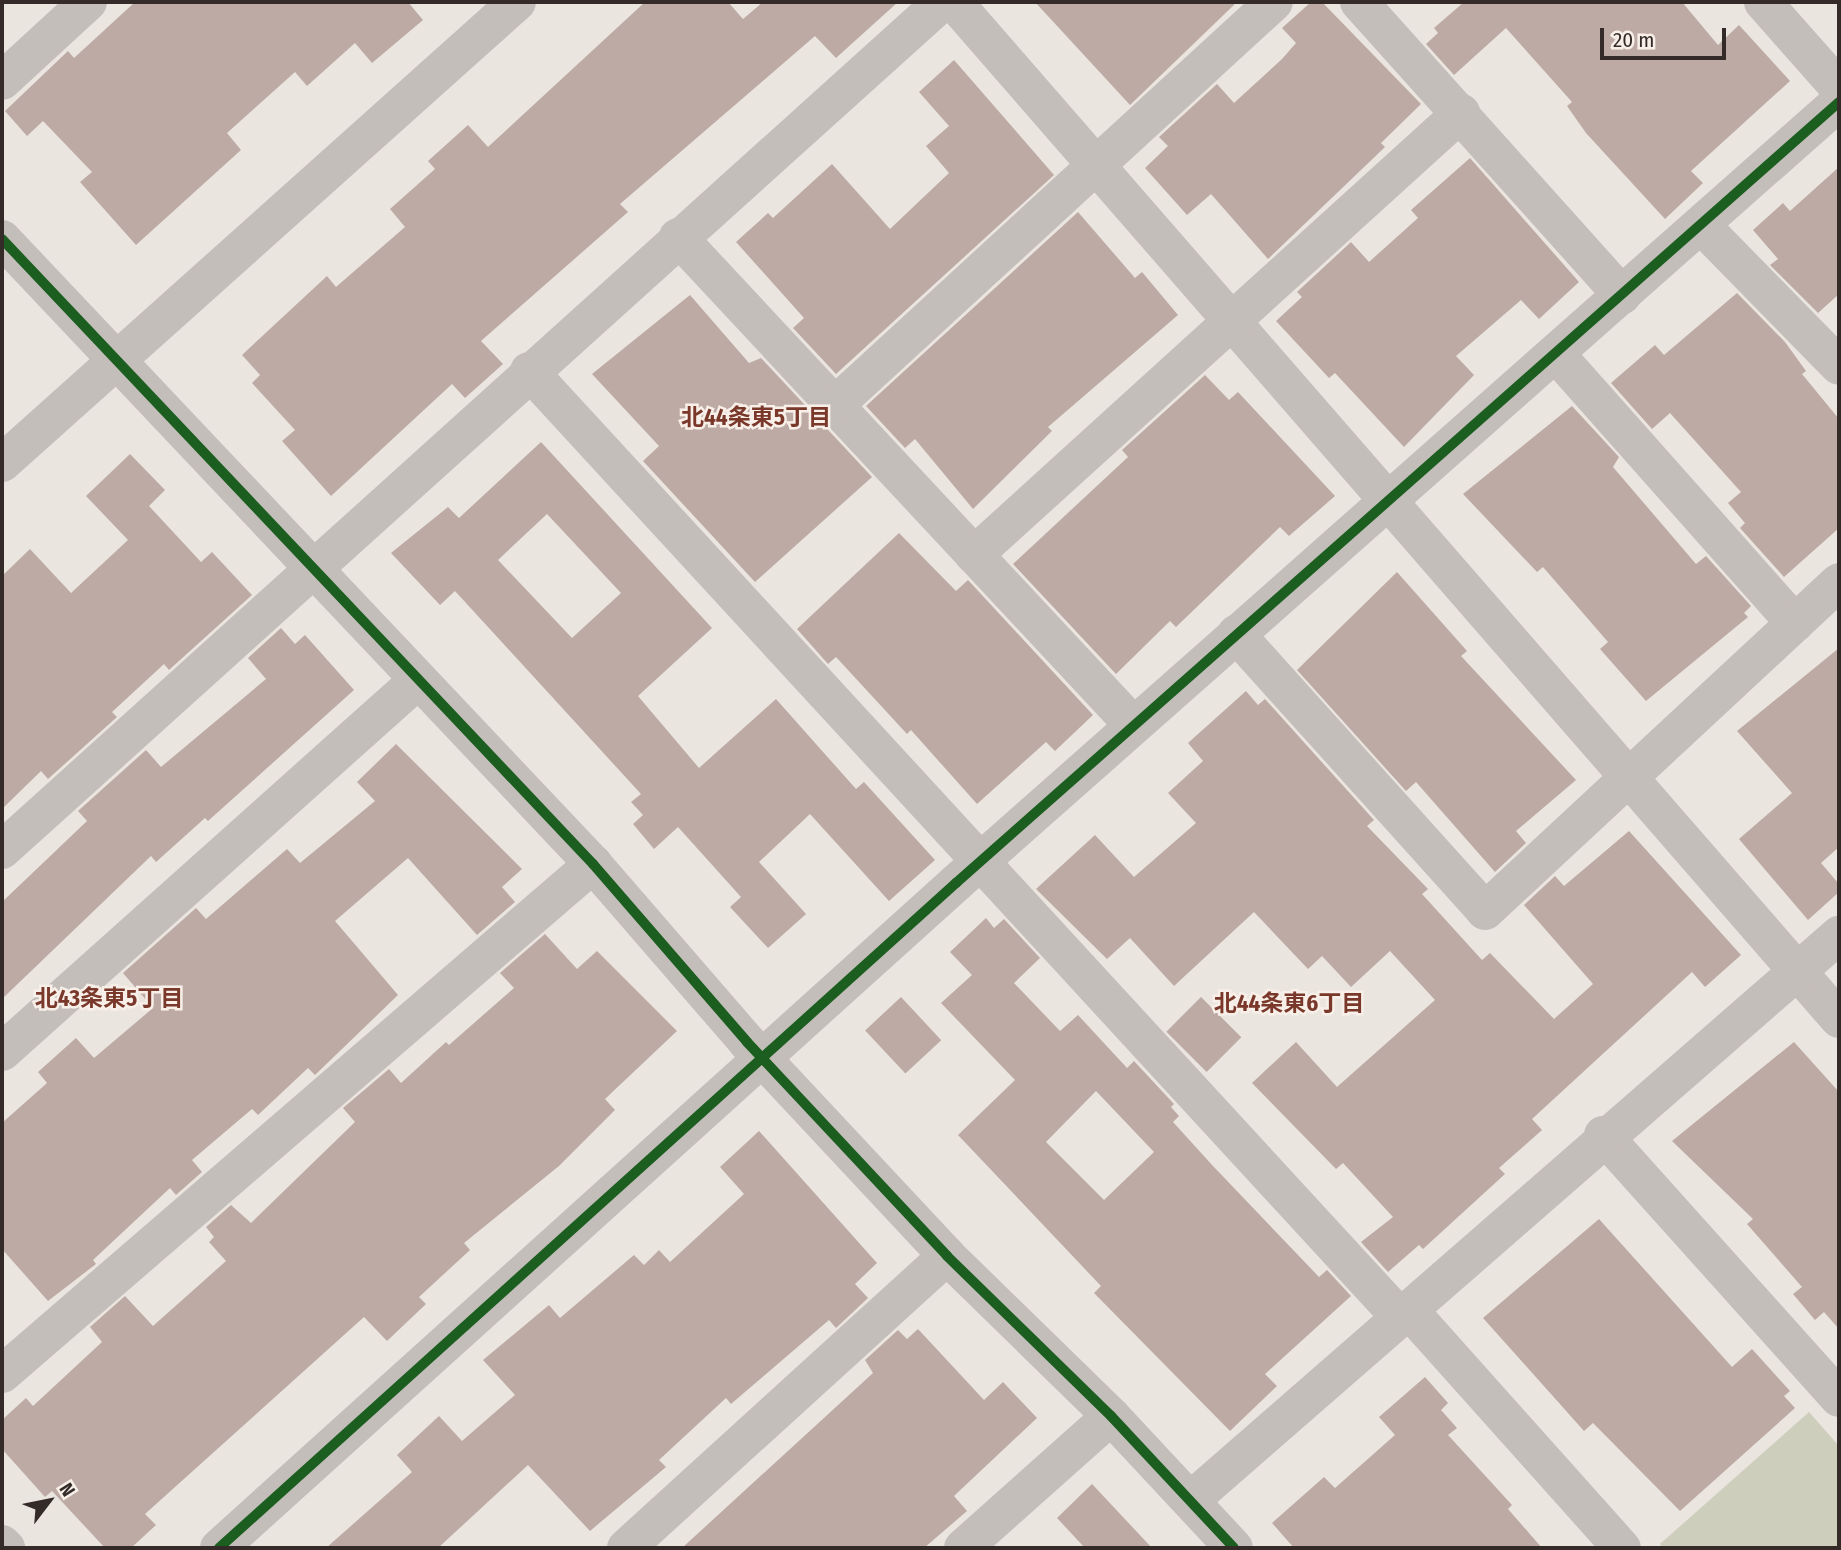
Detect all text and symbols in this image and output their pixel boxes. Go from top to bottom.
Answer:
scale bar [1603,14,1729,58]
text: 20 m [1613,27,1654,53]
district label: 北44条東5丁目 [681,403,831,431]
district label: 北43条東5丁目 [35,984,183,1012]
district label: 北44条東6丁目 [1214,989,1364,1017]
north arrow [14,1466,84,1536]
text: N [54,1479,80,1501]

